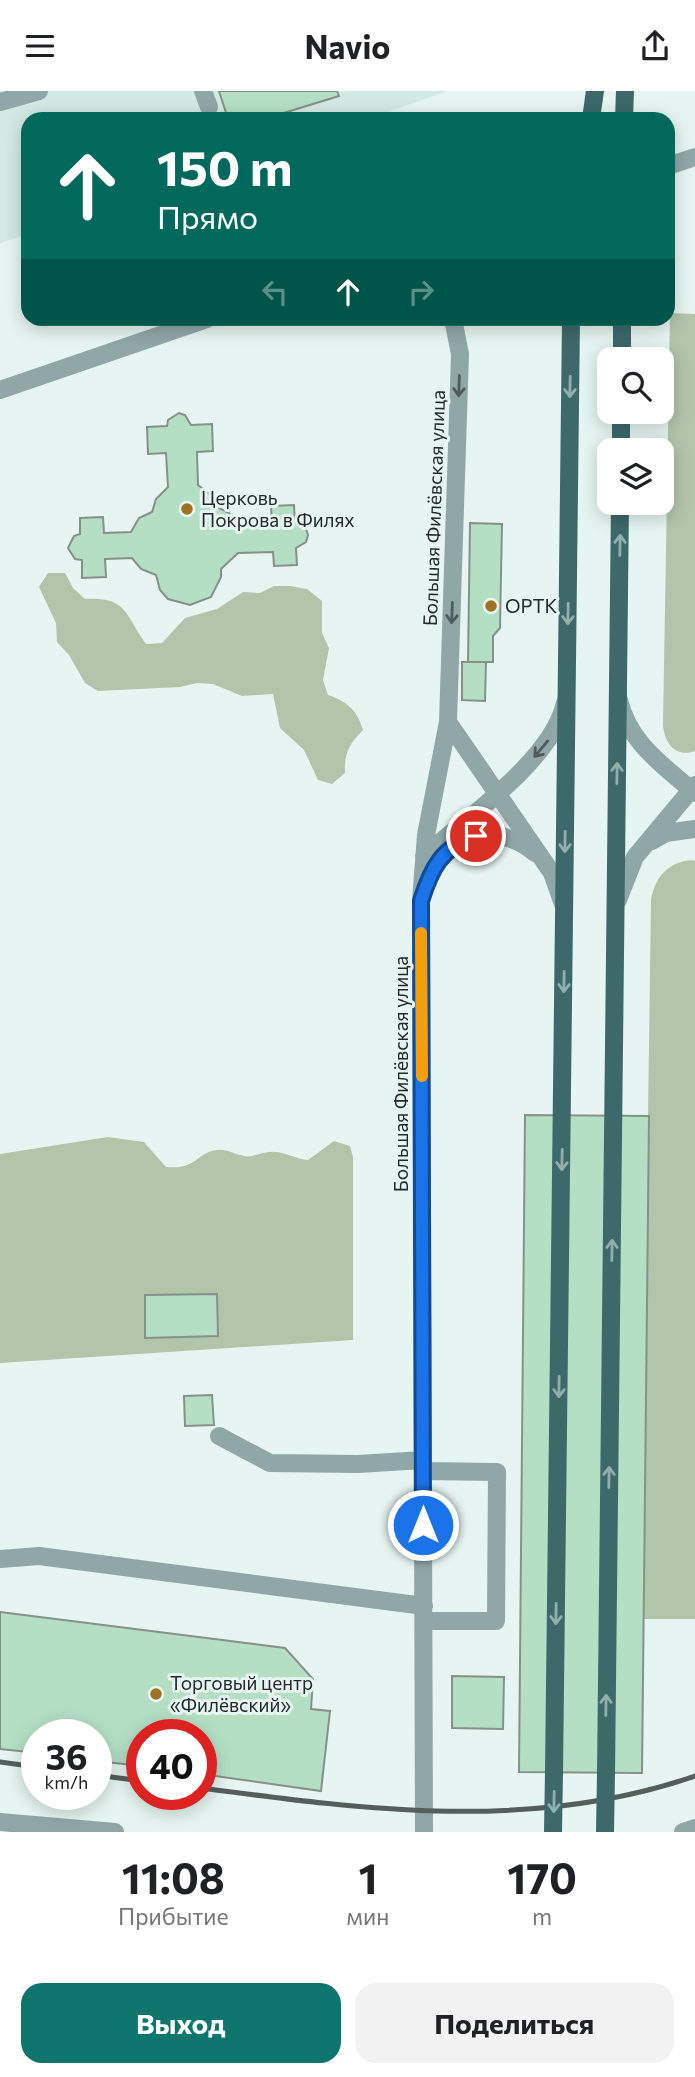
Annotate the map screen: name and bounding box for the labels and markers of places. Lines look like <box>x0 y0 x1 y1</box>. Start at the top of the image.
place label: Церковь Покрова в Филях <box>201 486 355 531</box>
marker: Церковь Покрова в Филях <box>179 501 195 517</box>
place label: ОРТК <box>505 594 558 617</box>
marker: ОРТК <box>483 598 499 614</box>
pin <box>446 806 506 866</box>
place label: Торговый центр «Филёвский» <box>170 1671 313 1716</box>
marker: Торговый центр «Филёвский» <box>148 1686 164 1702</box>

